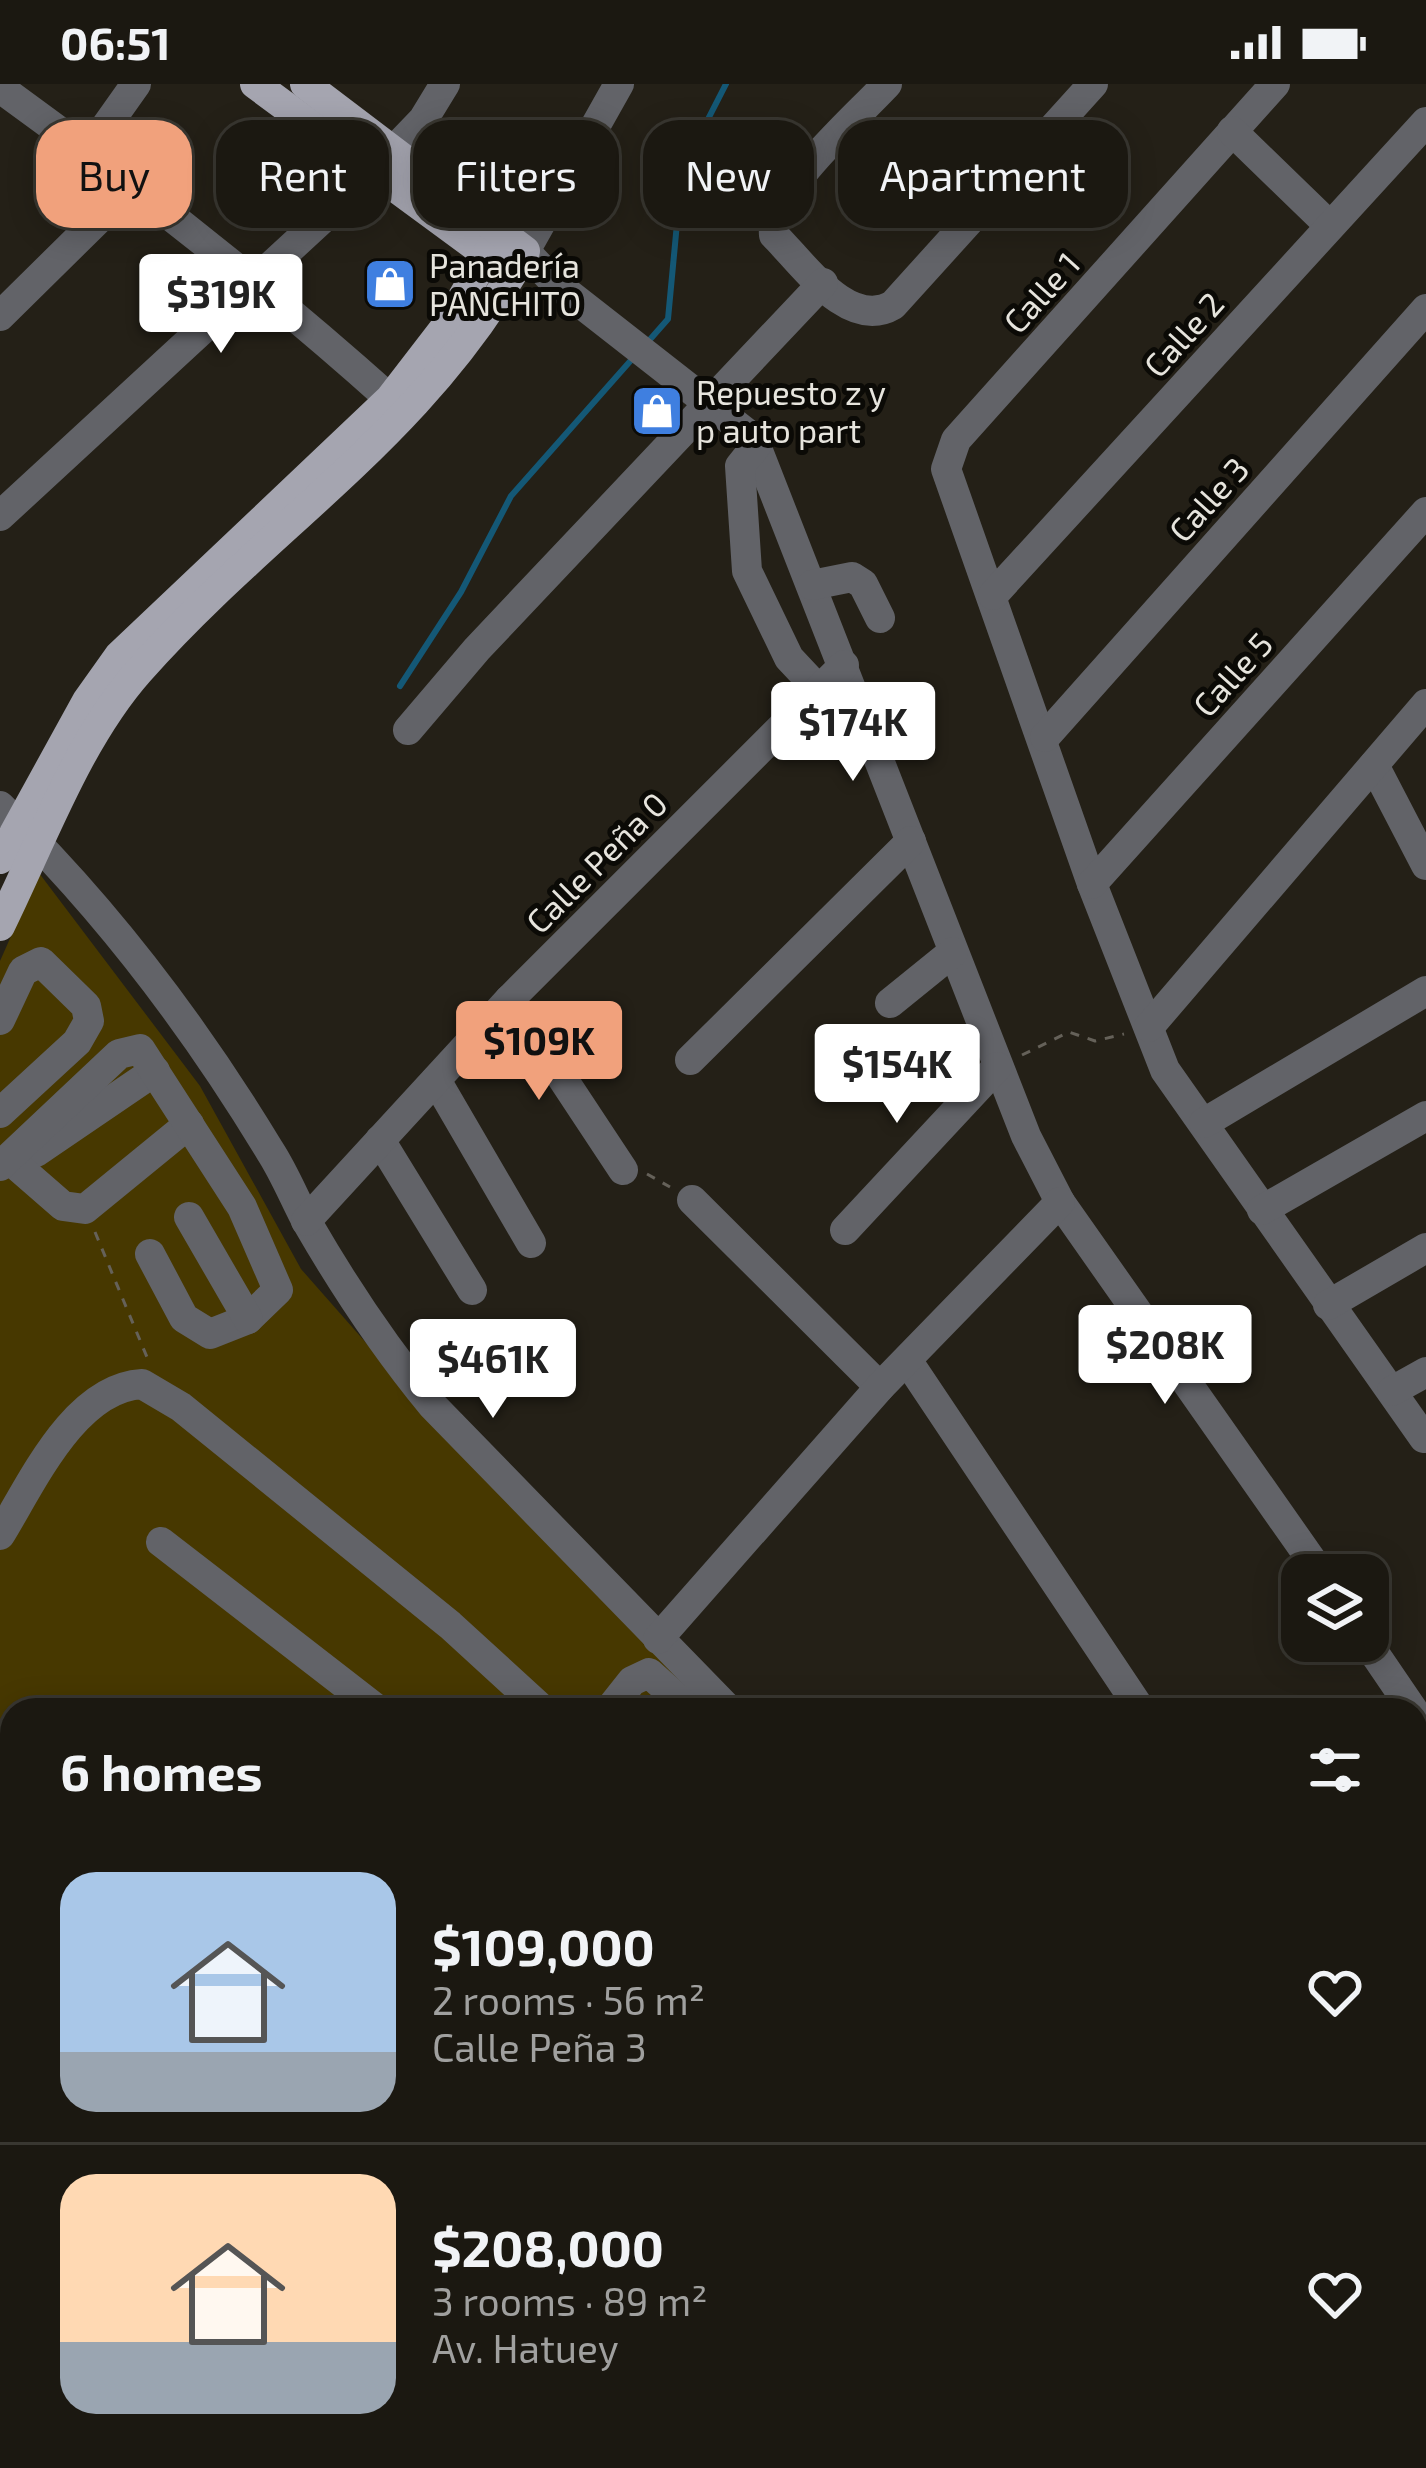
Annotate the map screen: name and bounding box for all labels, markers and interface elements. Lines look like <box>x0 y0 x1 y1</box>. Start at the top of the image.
text: 06:51 <box>60 15 171 69</box>
chip: Buy <box>36 120 192 228</box>
chip: Rent <box>216 120 389 228</box>
chip: Filters <box>413 120 619 228</box>
chip: New <box>643 120 814 228</box>
chip: Apartment <box>838 120 1128 228</box>
street label: Calle 1 <box>994 243 1088 341</box>
place label: Panadería PANCHITO <box>429 245 581 323</box>
pin: $319K <box>137 254 305 356</box>
shop icon: Panadería PANCHITO <box>362 256 418 312</box>
text: $319K <box>166 269 276 316</box>
street label: Calle 2 <box>1135 283 1231 385</box>
place label: Repuesto z y p auto part <box>696 372 886 450</box>
shop icon: Repuesto z y p auto part <box>629 383 685 439</box>
street label: Calle 3 <box>1160 448 1256 550</box>
street label: Calle 5 <box>1184 624 1280 724</box>
pin: $174K <box>769 682 937 784</box>
text: $174K <box>798 697 908 744</box>
street label: Calle Peña 0 <box>517 783 675 941</box>
pin: $109K <box>455 1001 623 1103</box>
text: $109K <box>483 1016 595 1063</box>
pin: $154K <box>813 1024 981 1126</box>
text: $154K <box>842 1039 952 1086</box>
pin: $208K <box>1081 1305 1249 1407</box>
pin: $461K <box>409 1319 577 1421</box>
text: $208K <box>1106 1320 1224 1367</box>
text: $461K <box>437 1334 549 1381</box>
map controls <box>1281 1554 1389 1662</box>
button: layers <box>1281 1554 1389 1662</box>
icon: filters <box>1302 1737 1368 1803</box>
text: 6 homes <box>60 1740 263 1801</box>
text: $109,000 <box>432 1915 655 1976</box>
icon: home <box>156 1920 300 2064</box>
icon: heart <box>1302 1959 1368 2025</box>
text: 2 rooms · 56 m² <box>432 1976 705 2023</box>
text: Calle Peña 3 <box>432 2023 647 2070</box>
text: $208,000 <box>432 2216 664 2277</box>
icon: home <box>156 2222 300 2366</box>
icon: heart <box>1302 2261 1368 2327</box>
text: 3 rooms · 89 m² <box>432 2277 707 2324</box>
text: Av. Hatuey <box>432 2324 619 2371</box>

